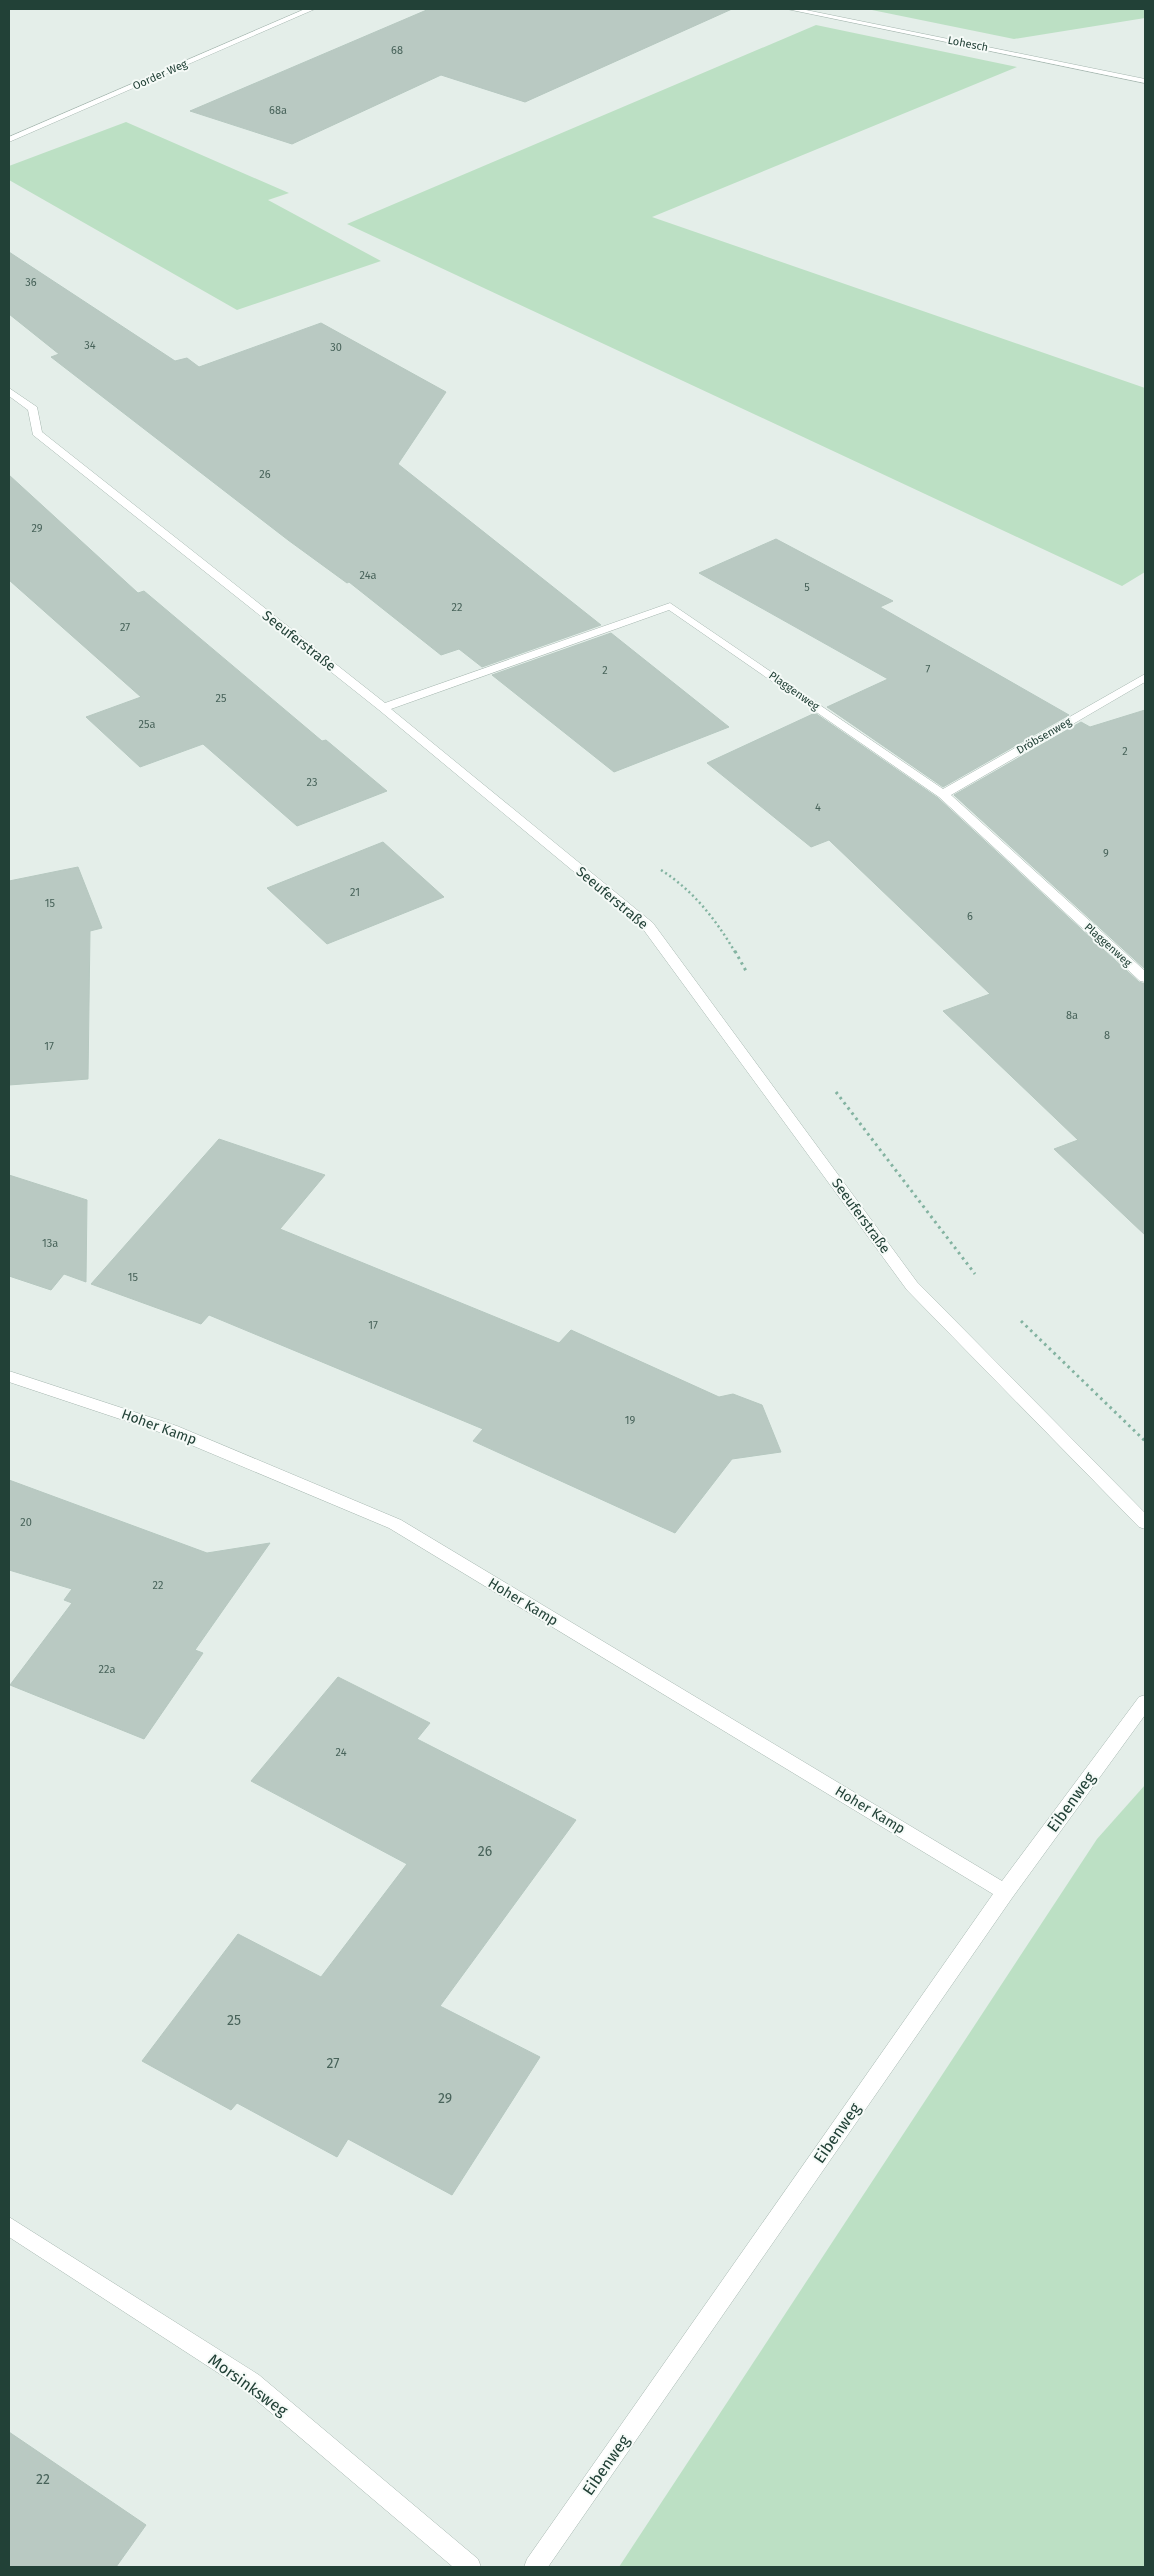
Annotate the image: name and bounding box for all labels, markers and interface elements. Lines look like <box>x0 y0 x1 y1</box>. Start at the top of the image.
street label: Lohesch <box>947 34 989 54</box>
house number: 68 <box>391 44 403 57</box>
street label: Oorder Weg <box>131 57 190 93</box>
house number: 68a <box>269 104 287 117</box>
house number: 36 <box>25 276 37 289</box>
house number: 34 <box>84 339 96 352</box>
house number: 30 <box>330 341 342 354</box>
house number: 26 <box>259 468 271 481</box>
house number: 29 <box>31 522 43 535</box>
house number: 24a <box>360 569 377 582</box>
house number: 5 <box>804 581 810 594</box>
house number: 22 <box>452 601 462 614</box>
street label: Seeuferstraße <box>259 607 339 675</box>
house number: 27 <box>120 621 130 634</box>
house number: 7 <box>926 663 931 676</box>
house number: 2 <box>602 664 608 677</box>
street label: Plaggenweg <box>766 669 822 713</box>
house number: 25 <box>216 692 227 705</box>
street label: Dröbsenweg <box>1014 715 1074 757</box>
house number: 25a <box>139 718 155 731</box>
house number: 2 <box>1122 745 1128 758</box>
house number: 23 <box>307 776 317 789</box>
house number: 4 <box>815 801 821 814</box>
house number: 9 <box>1103 847 1109 860</box>
street label: Seeuferstraße <box>573 863 651 933</box>
house number: 21 <box>350 886 360 899</box>
house number: 15 <box>45 897 56 910</box>
house number: 6 <box>967 910 973 923</box>
street label: Plaggenweg <box>1082 921 1134 970</box>
house number: 8a <box>1066 1009 1078 1022</box>
house number: 8 <box>1104 1029 1110 1042</box>
house number: 17 <box>44 1040 54 1053</box>
street label: Seeuferstraße <box>828 1175 894 1257</box>
house number: 13a <box>42 1237 58 1250</box>
house number: 15 <box>128 1271 139 1284</box>
house number: 17 <box>368 1319 378 1332</box>
street label: Hoher Kamp <box>119 1406 199 1448</box>
house number: 19 <box>625 1414 635 1427</box>
house number: 20 <box>20 1516 32 1529</box>
street label: Hoher Kamp <box>485 1574 561 1630</box>
house number: 22 <box>153 1579 163 1592</box>
house number: 22a <box>99 1663 115 1676</box>
house number: 24 <box>336 1746 347 1759</box>
street label: Eibenweg <box>1043 1768 1099 1836</box>
street label: Hoher Kamp <box>832 1782 908 1838</box>
house number: 26 <box>478 1843 492 1860</box>
house number: 25 <box>227 2012 241 2029</box>
house number: 27 <box>326 2055 340 2072</box>
house number: 29 <box>438 2090 452 2107</box>
street label: Eibenweg <box>809 2099 865 2167</box>
street label: Morsinksweg <box>205 2350 292 2420</box>
street label: Eibenweg <box>578 2431 634 2499</box>
house number: 22 <box>36 2471 50 2488</box>

